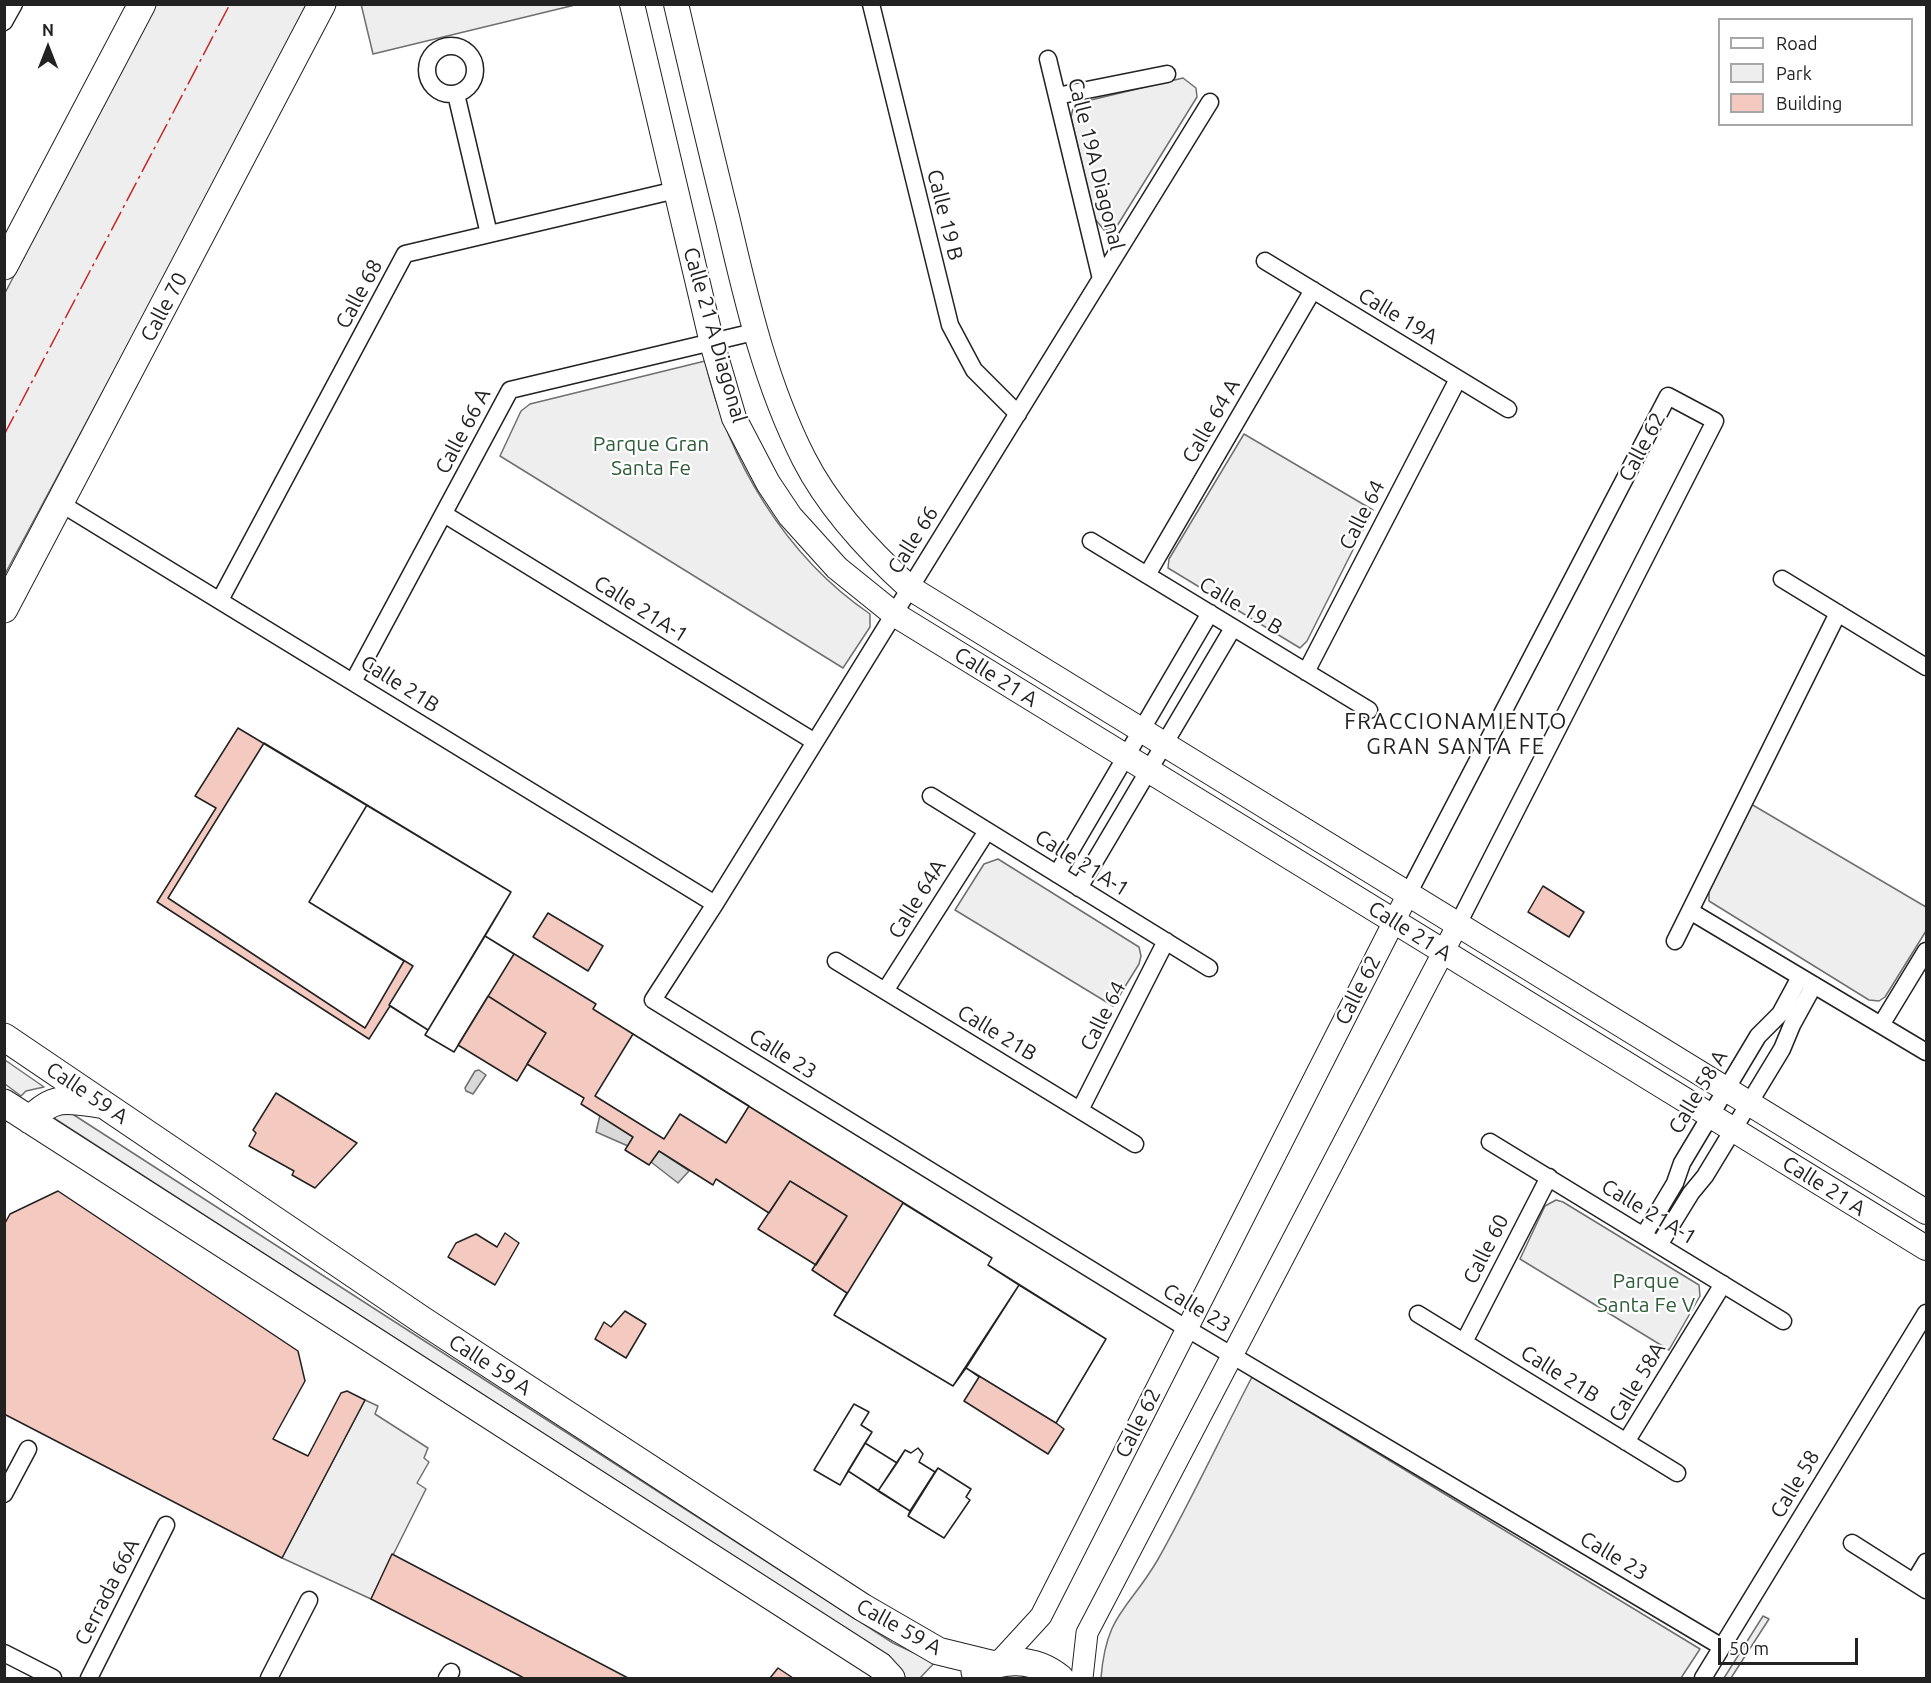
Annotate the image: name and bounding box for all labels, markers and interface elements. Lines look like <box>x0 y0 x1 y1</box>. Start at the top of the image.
north arrow <box>18 18 78 78</box>
legend <box>1718 18 1913 126</box>
text: N <box>42 21 54 39</box>
text: Road <box>1776 33 1818 53</box>
text: Park <box>1776 63 1812 83</box>
street label: Calle 19A Diagonal <box>1062 75 1130 253</box>
text: Building <box>1776 93 1842 113</box>
street label: Calle 19 B <box>922 167 968 263</box>
street label: Calle 21 A Diagonal <box>678 244 752 426</box>
street label: Calle 68 <box>330 255 388 333</box>
street label: Calle 70 <box>135 268 193 346</box>
street label: Calle 19A <box>1354 282 1442 350</box>
street label: Calle 64 A <box>1177 374 1245 468</box>
street label: Calle 66 A <box>430 384 496 478</box>
street label: Calle 62 <box>1613 408 1671 486</box>
park label: Parque Gran Santa Fe <box>593 431 709 481</box>
street label: Calle 64 <box>1334 476 1390 554</box>
street label: Calle 66 <box>883 502 943 578</box>
street label: Calle 21A-1 <box>589 570 693 648</box>
street label: Calle 19 B <box>1195 571 1287 641</box>
street label: Calle 21 A <box>950 642 1042 712</box>
street label: Calle 21B <box>356 650 444 718</box>
district label: FRACCIONAMIENTO GRAN SANTA FE <box>1344 709 1568 760</box>
street label: Calle 21A-1 <box>1030 824 1134 902</box>
street label: Calle 64A <box>883 855 951 943</box>
street label: Calle 21 A <box>1364 896 1456 966</box>
street label: Calle 62 <box>1330 951 1386 1029</box>
street label: Calle 64 <box>1075 977 1131 1055</box>
street label: Calle 21B <box>953 1000 1041 1066</box>
street label: Calle 23 <box>745 1024 821 1084</box>
street label: Calle 58 A <box>1663 1046 1733 1138</box>
street label: Calle 59 A <box>41 1056 133 1130</box>
street label: Calle 21 A <box>1778 1151 1870 1221</box>
street label: Calle 21A-1 <box>1597 1174 1701 1250</box>
street label: Calle 60 <box>1458 1210 1514 1288</box>
park label: Parque Santa Fe V <box>1597 1268 1695 1318</box>
street label: Calle 23 <box>1158 1278 1236 1338</box>
street label: Calle 59 A <box>444 1329 536 1401</box>
street label: Calle 58A <box>1603 1338 1671 1426</box>
street label: Calle 21B <box>1516 1340 1604 1408</box>
street label: Calle 62 <box>1110 1384 1166 1462</box>
street label: Calle 58 <box>1765 1445 1825 1523</box>
street label: Calle 23 <box>1575 1526 1653 1586</box>
street label: Cerrada 66A <box>69 1534 145 1650</box>
street label: Calle 59 A <box>852 1593 946 1661</box>
scale bar <box>1721 1626 1860 1664</box>
text: 50 m <box>1729 1638 1769 1658</box>

